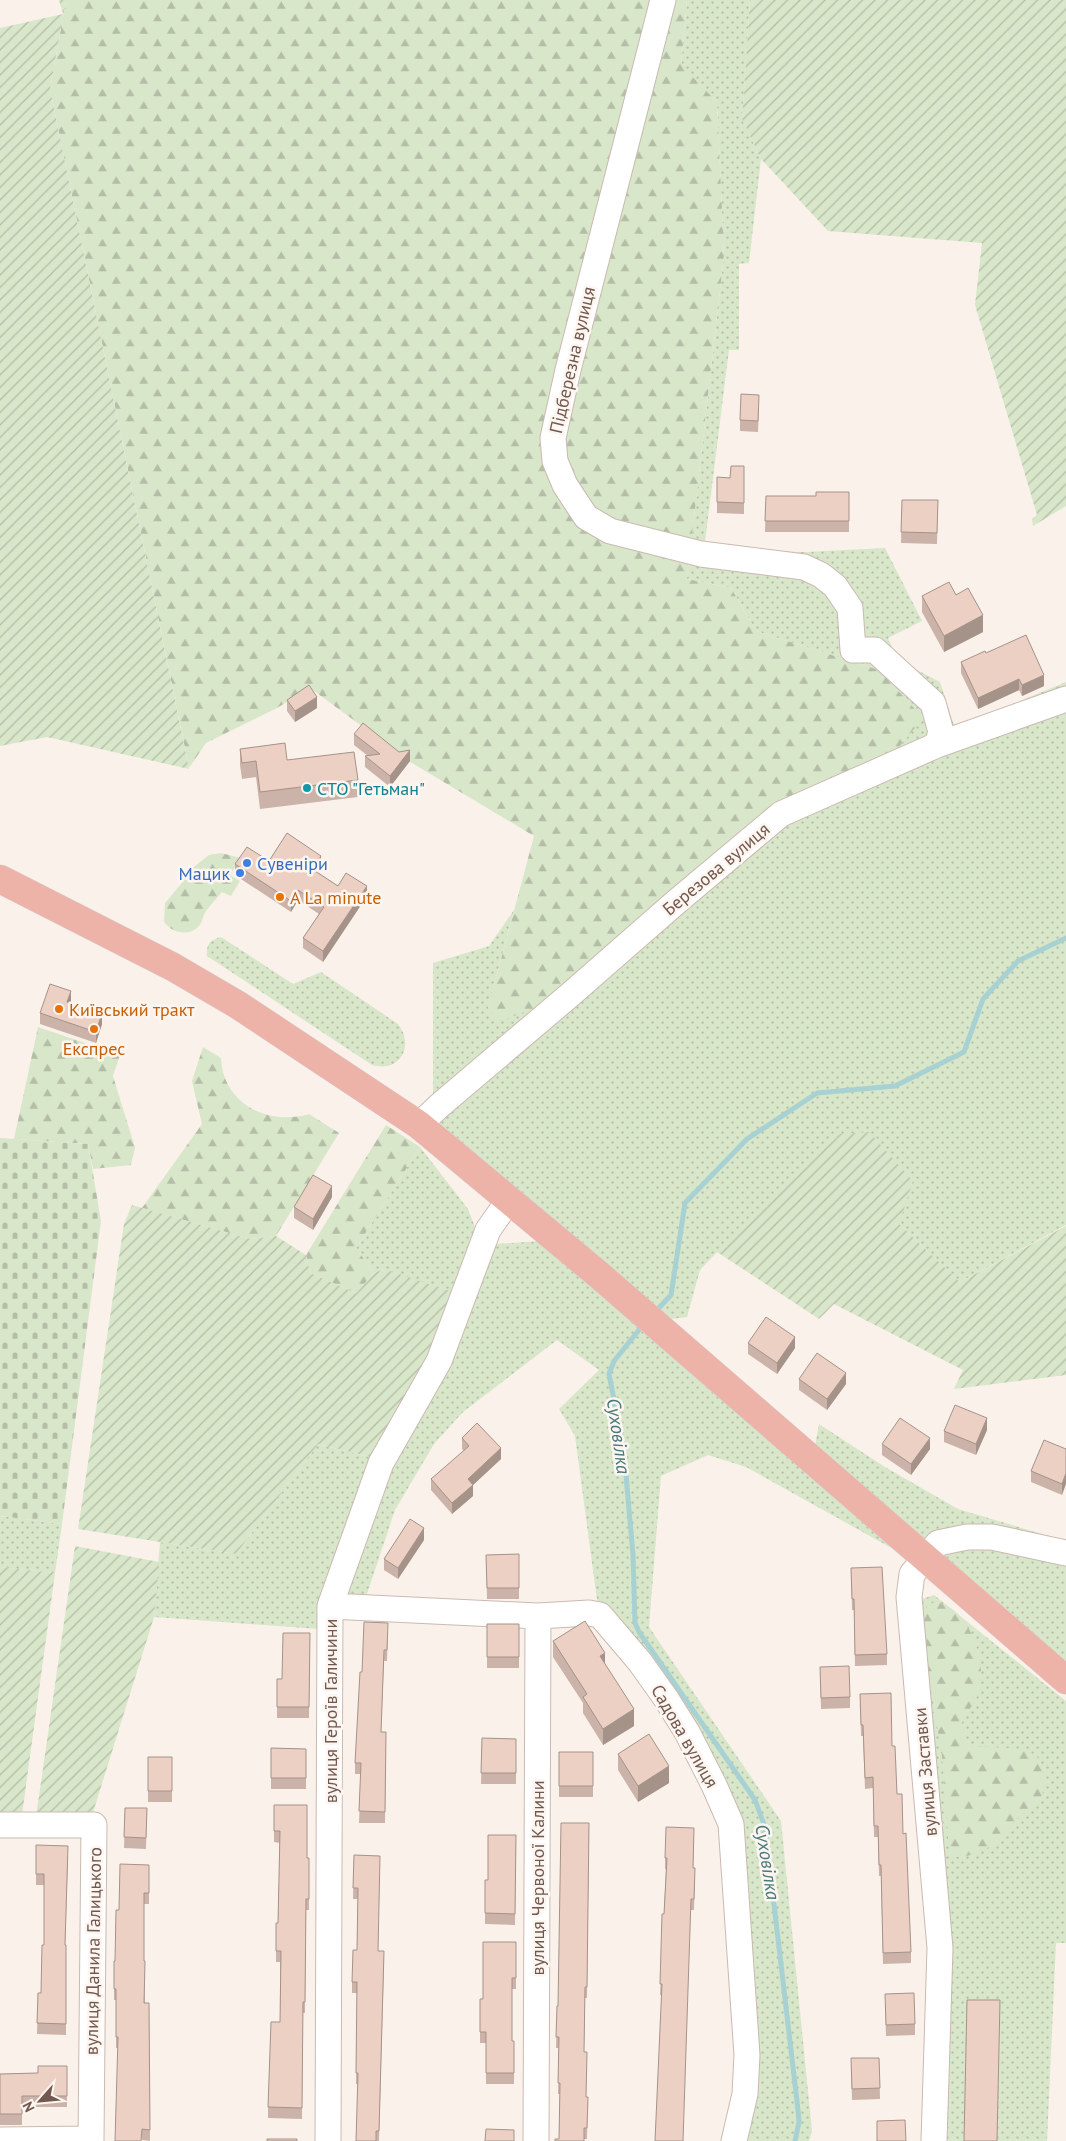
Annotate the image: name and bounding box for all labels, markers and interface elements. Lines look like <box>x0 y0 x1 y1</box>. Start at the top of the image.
street label: Підберезна вулиця <box>544 284 600 436</box>
place label: СТО "Гетьман" <box>317 777 425 800</box>
marker: СТО "Гетьман" <box>301 782 313 794</box>
street label: Березова вулиця <box>658 818 774 920</box>
place label: Сувеніри <box>257 852 328 875</box>
marker: Сувеніри <box>241 857 253 869</box>
place label: Мацик <box>179 862 230 885</box>
marker: Мацик <box>234 867 246 879</box>
place label: A La minute <box>290 886 381 909</box>
marker: A La minute <box>274 891 286 903</box>
place label: Київський тракт <box>69 998 195 1021</box>
marker: Київський тракт <box>53 1003 65 1015</box>
marker: Експрес <box>88 1023 100 1035</box>
place label: Експрес <box>63 1037 125 1060</box>
water label: Суховілка <box>602 1397 636 1476</box>
street label: вулиця Героїв Галичини <box>319 1619 342 1803</box>
street label: Садова вулиця <box>646 1680 724 1792</box>
street label: вулиця Заставки <box>908 1707 942 1837</box>
street label: вулиця Червоної Калини <box>526 1780 549 1976</box>
water label: Суховілка <box>750 1822 786 1902</box>
street label: вулиця Данила Галицького <box>80 1847 106 2055</box>
north arrow <box>15 2076 65 2126</box>
text: N <box>18 2099 39 2115</box>

